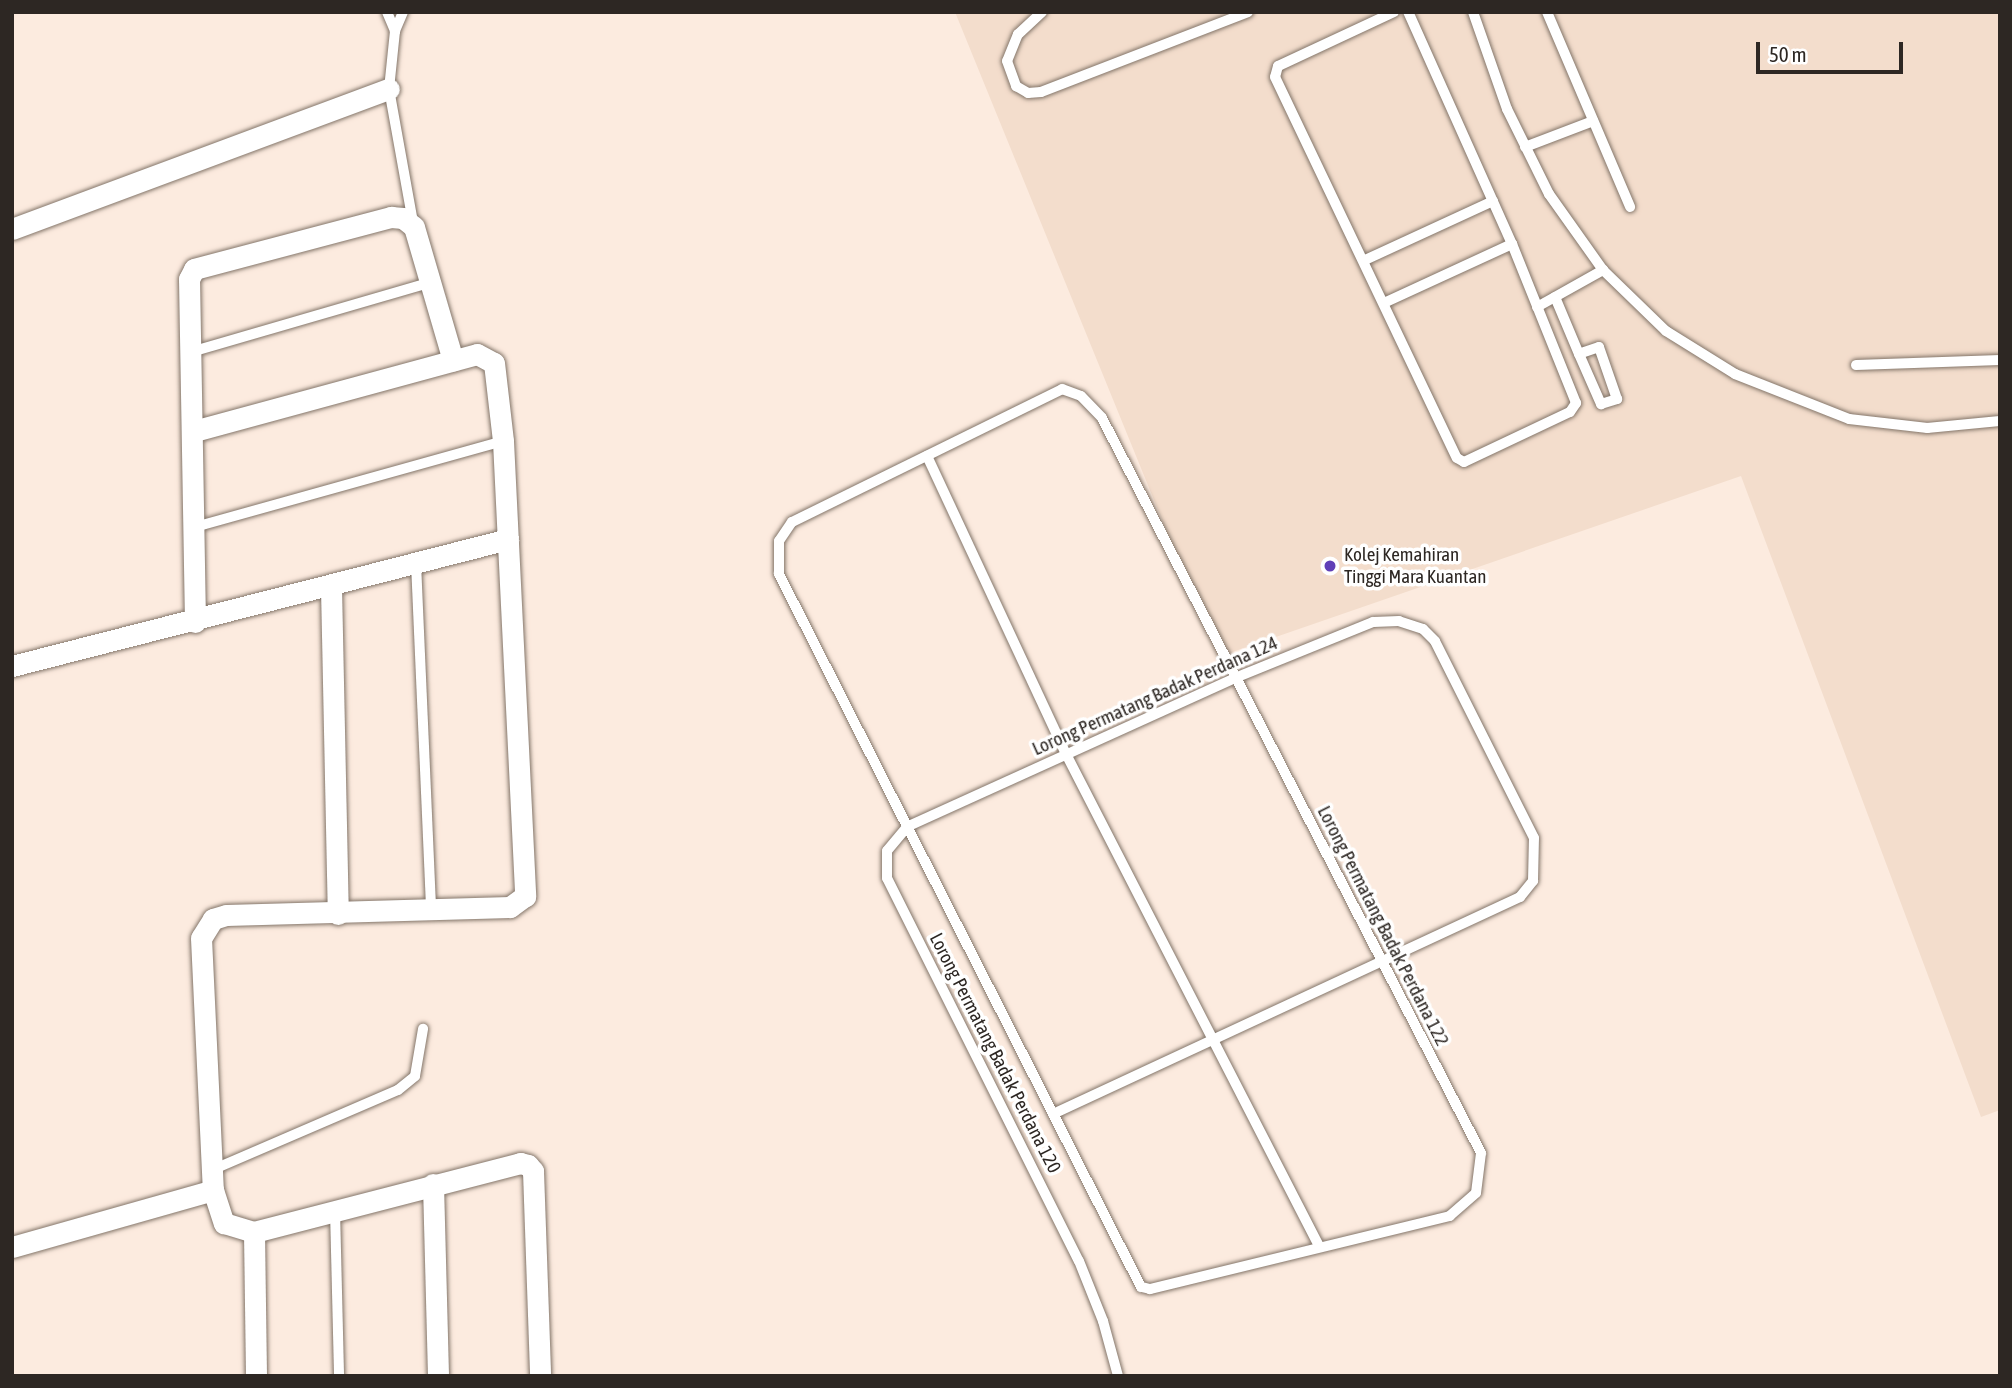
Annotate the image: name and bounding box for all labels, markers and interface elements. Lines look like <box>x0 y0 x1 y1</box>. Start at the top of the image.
scale bar <box>1760 28 1907 72</box>
text: 50 m <box>1769 42 1807 66</box>
place label: Kolej Kemahiran Tinggi Mara Kuantan <box>1344 544 1487 588</box>
marker: Kolej Kemahiran Tinggi Mara Kuantan <box>1322 558 1338 574</box>
street label: Lorong Permatang Badak Perdana 124 <box>1029 631 1281 761</box>
street label: Lorong Permatang Badak Perdana 122 <box>1312 802 1454 1050</box>
street label: Lorong Permatang Badak Perdana 120 <box>924 929 1066 1177</box>

